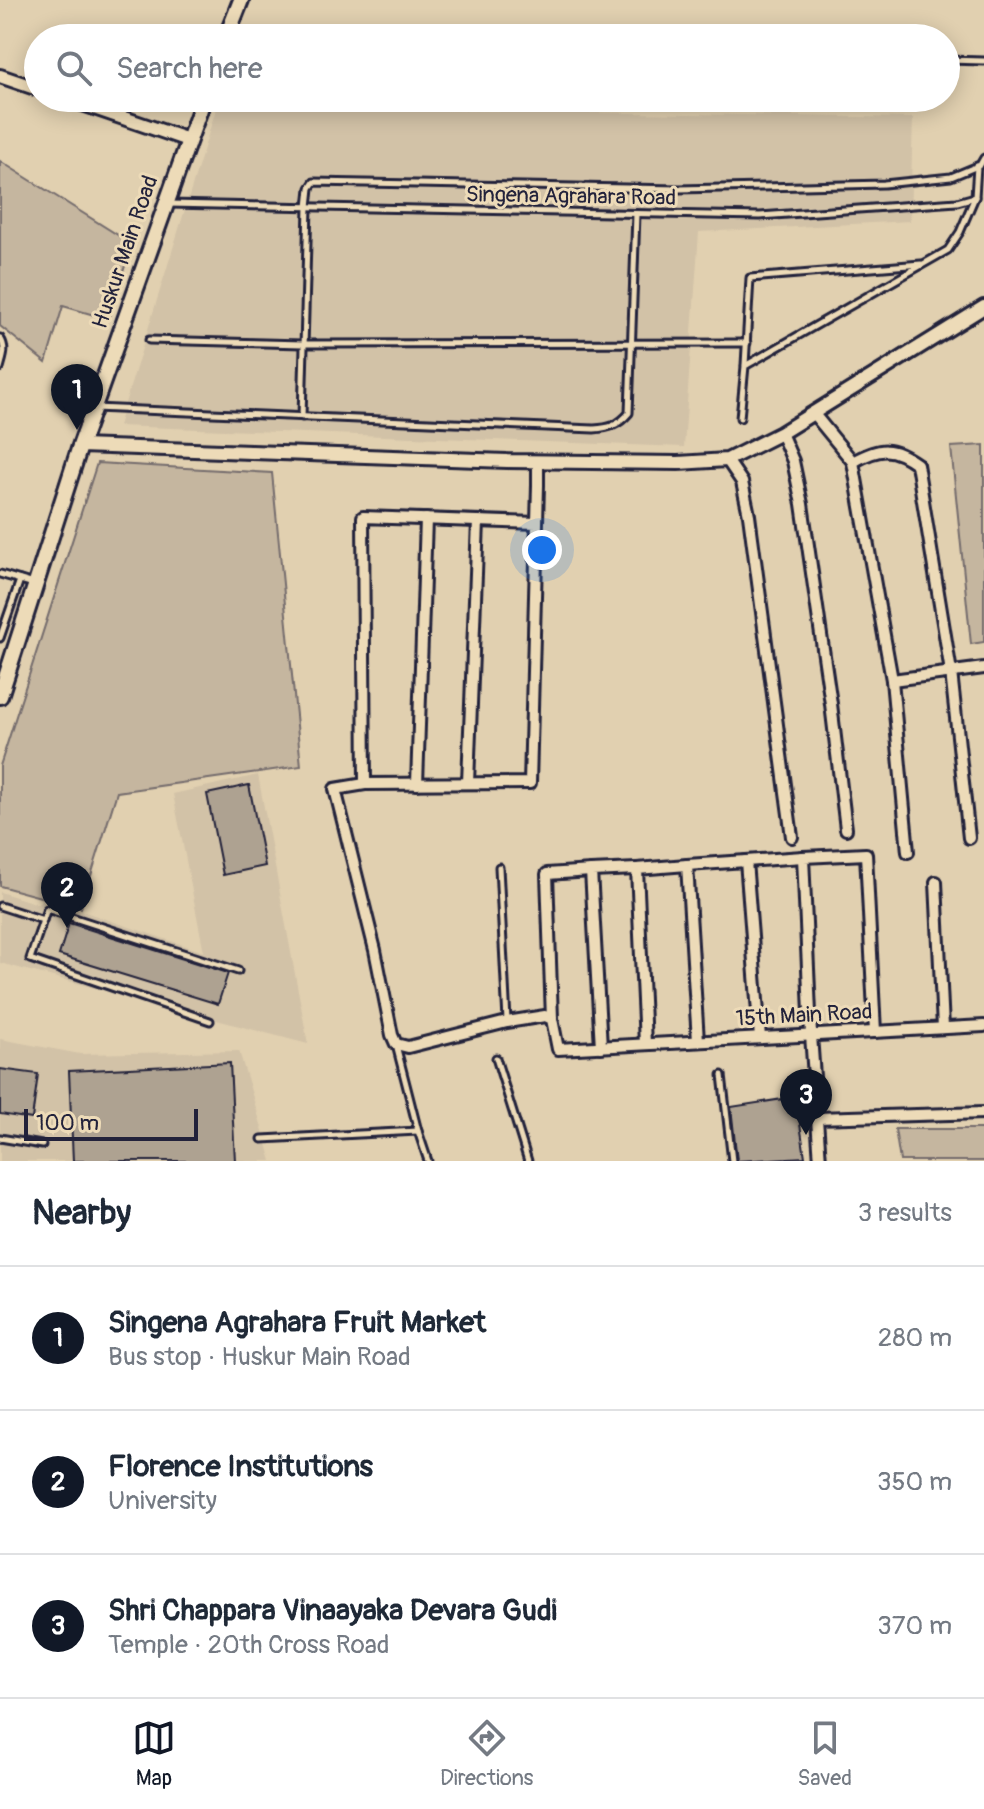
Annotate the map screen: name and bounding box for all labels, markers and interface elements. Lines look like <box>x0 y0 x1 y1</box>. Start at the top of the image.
search box <box>24 24 960 112</box>
icon: search <box>52 46 96 90</box>
text: Search here <box>116 50 263 87</box>
street label: Huskur Main Road <box>86 172 164 332</box>
street label: Singena Agrahara Road <box>466 180 676 212</box>
pin: 1 <box>51 364 103 430</box>
your location <box>522 530 562 570</box>
pin: 2 <box>41 862 93 928</box>
street label: 15th Main Road <box>735 997 873 1033</box>
pin: 3 <box>780 1069 832 1135</box>
scale bar <box>24 1105 198 1141</box>
text: 100 m <box>36 1109 99 1137</box>
text: Nearby <box>32 1192 131 1235</box>
text: 3 results <box>858 1197 952 1229</box>
text: Singena Agrahara Fruit Market <box>108 1304 486 1341</box>
text: 1 <box>53 1322 63 1354</box>
text: 280 m <box>878 1322 952 1354</box>
text: Bus stop · Huskur Main Road <box>108 1341 411 1373</box>
text: Florence Institutions <box>108 1448 373 1485</box>
text: 2 <box>51 1466 65 1498</box>
text: 350 m <box>877 1466 952 1498</box>
text: University <box>108 1485 217 1517</box>
text: Shri Chappara Vinaayaka Devara Gudi <box>108 1592 557 1629</box>
text: 3 <box>51 1610 65 1642</box>
text: 370 m <box>877 1610 952 1642</box>
text: Temple · 20th Cross Road <box>108 1629 390 1661</box>
tab: Map <box>132 1716 176 1792</box>
tab: Directions <box>440 1716 533 1792</box>
tab: Saved <box>797 1716 852 1792</box>

